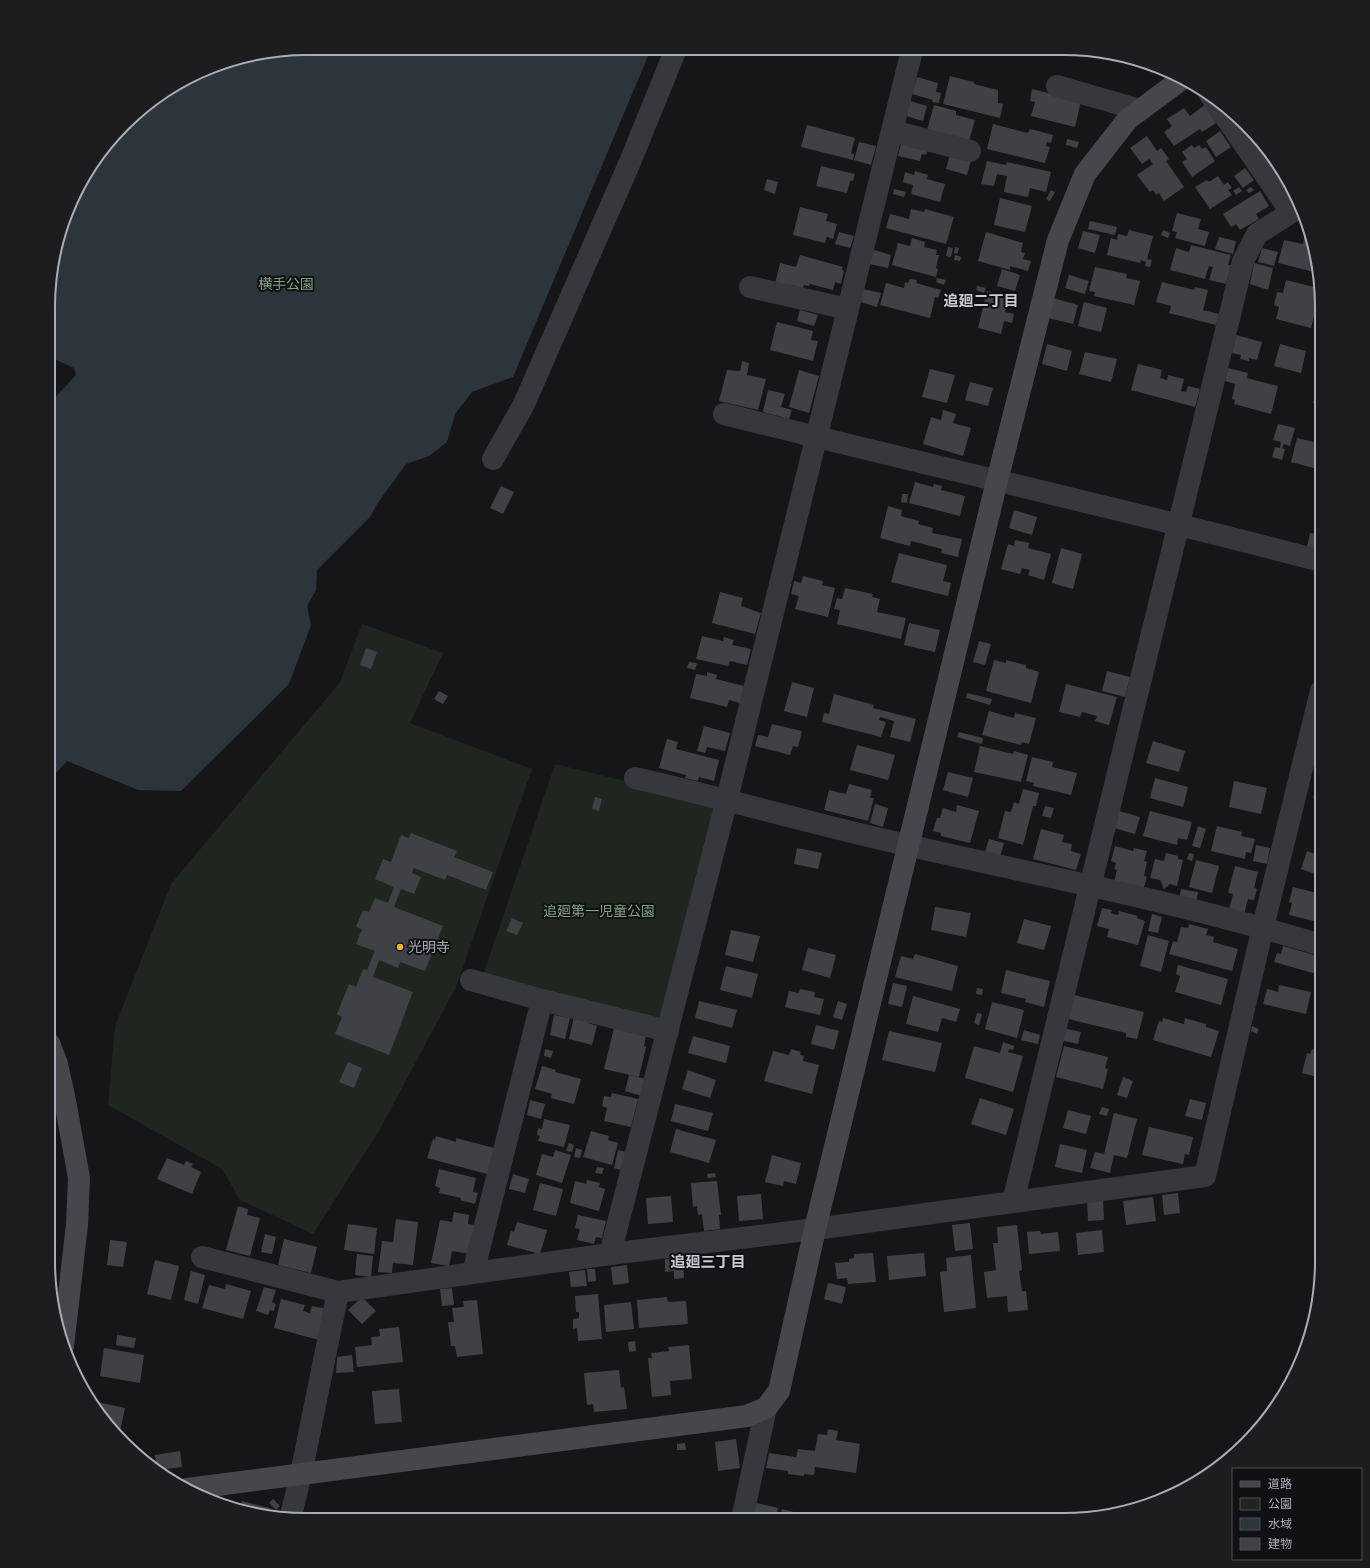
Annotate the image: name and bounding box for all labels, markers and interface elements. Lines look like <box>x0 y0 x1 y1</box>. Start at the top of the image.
park label: 横手公園 <box>258 276 314 293</box>
district label: 追廻二丁目 <box>943 292 1019 310</box>
park label: 追廻第一児童公園 <box>543 903 655 920</box>
place label: 光明寺 <box>408 939 450 956</box>
marker: 光明寺 <box>395 942 405 952</box>
district label: 追廻三丁目 <box>670 1253 746 1271</box>
legend <box>1232 1468 1362 1560</box>
text: 道路 <box>1268 1477 1292 1491</box>
text: 公園 <box>1268 1497 1292 1511</box>
text: 水域 <box>1268 1517 1292 1531</box>
text: 建物 <box>1268 1537 1292 1551</box>

